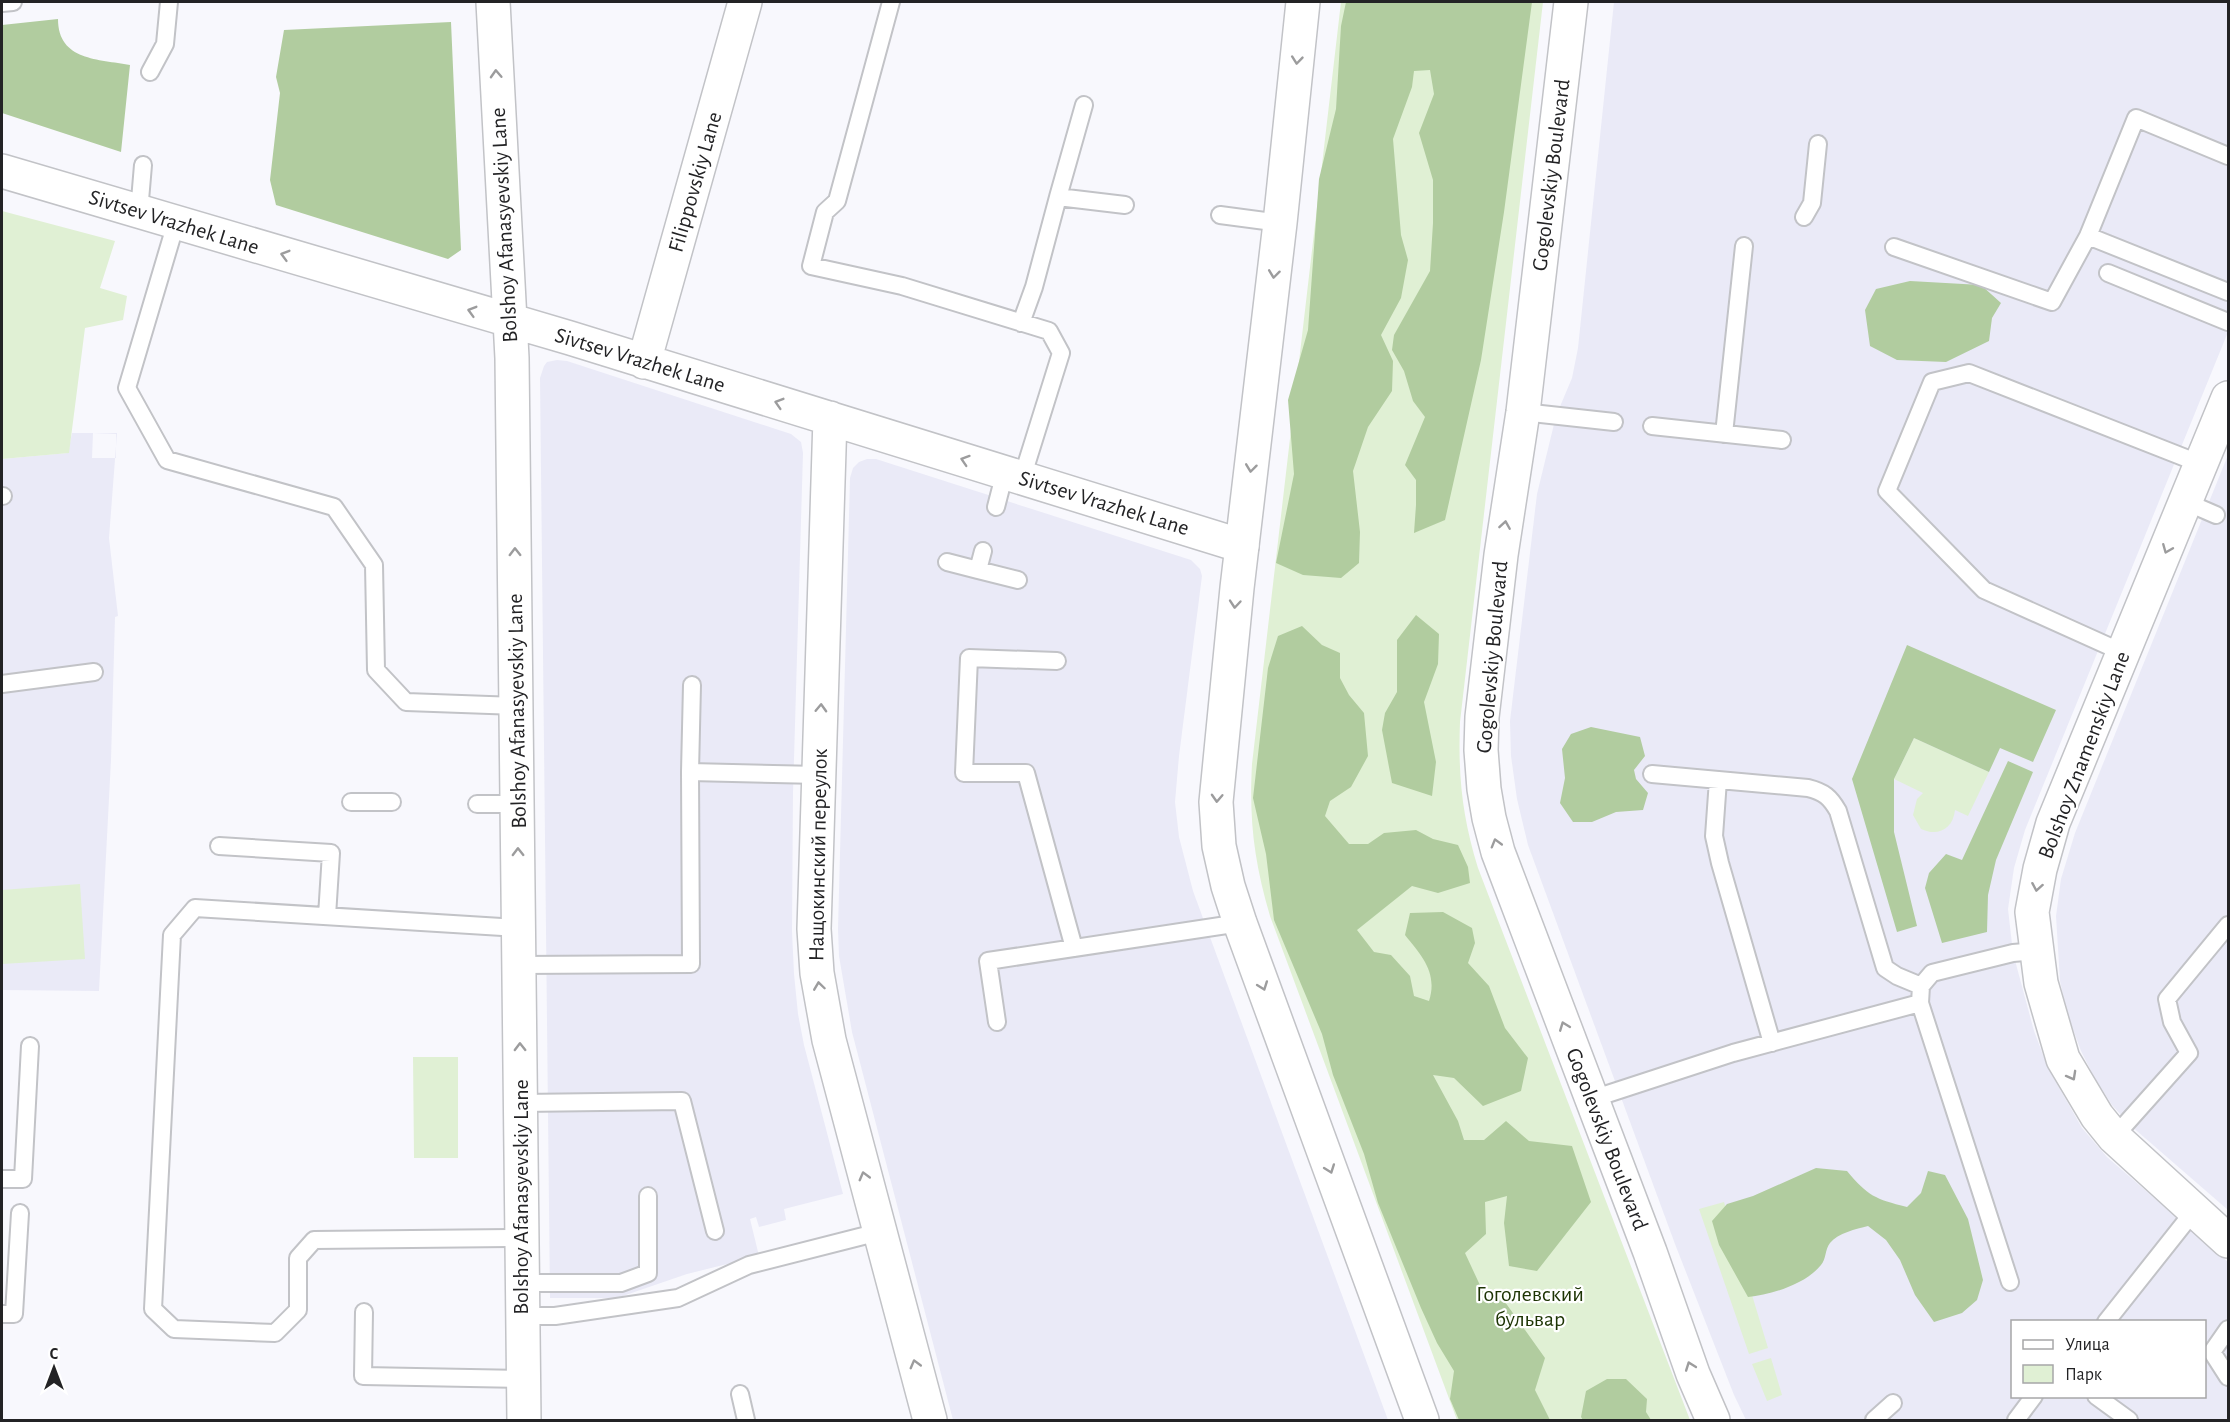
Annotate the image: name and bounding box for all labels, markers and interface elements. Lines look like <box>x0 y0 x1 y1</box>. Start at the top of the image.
one-way arrow <box>1291 55 1304 64</box>
one-way arrow <box>490 70 503 79</box>
street label: Gogolevskiy Boulevard <box>1528 78 1574 272</box>
street label: Bolshoy Afanasyevskiy Lane <box>487 107 521 343</box>
street label: Filippovskiy Lane <box>664 109 726 255</box>
street label: Sivtsev Vrazhek Lane <box>86 186 262 258</box>
one-way arrow <box>280 250 290 262</box>
one-way arrow <box>1268 270 1281 279</box>
one-way arrow <box>467 305 477 318</box>
street label: Sivtsev Vrazhek Lane <box>552 324 728 396</box>
one-way arrow <box>774 398 785 410</box>
one-way arrow <box>960 455 971 467</box>
one-way arrow <box>1245 464 1258 473</box>
street label: Sivtsev Vrazhek Lane <box>1016 467 1192 539</box>
one-way arrow <box>1499 521 1511 530</box>
one-way arrow <box>2162 543 2174 554</box>
one-way arrow <box>508 548 521 557</box>
street label: Gogolevskiy Boulevard <box>1473 560 1511 754</box>
street label: Bolshoy Afanasyevskiy Lane <box>504 593 530 829</box>
one-way arrow <box>1229 599 1242 608</box>
street label: Bolshoy Znamenskiy Lane <box>2034 648 2134 862</box>
one-way arrow <box>815 703 827 712</box>
street label: Нащокинский переулок <box>805 748 831 962</box>
one-way arrow <box>1211 793 1224 802</box>
one-way arrow <box>1491 838 1503 849</box>
one-way arrow <box>512 848 524 857</box>
one-way arrow <box>2031 882 2044 892</box>
one-way arrow <box>1256 979 1268 990</box>
one-way arrow <box>813 982 825 991</box>
one-way arrow <box>1559 1021 1572 1032</box>
one-way arrow <box>514 1043 526 1052</box>
street label: Gogolevskiy Boulevard <box>1562 1045 1652 1233</box>
one-way arrow <box>2065 1070 2077 1080</box>
street label: Bolshoy Afanasyevskiy Lane <box>510 1079 532 1315</box>
one-way arrow <box>1323 1163 1335 1174</box>
one-way arrow <box>859 1171 871 1182</box>
park label: Гоголевский бульвар <box>1476 1283 1584 1330</box>
legend <box>2011 1320 2206 1398</box>
text: Улица <box>2065 1336 2110 1354</box>
north arrow <box>24 1338 84 1398</box>
text: С <box>50 1346 59 1362</box>
one-way arrow <box>910 1359 922 1370</box>
one-way arrow <box>1685 1361 1698 1372</box>
text: Парк <box>2065 1366 2103 1384</box>

